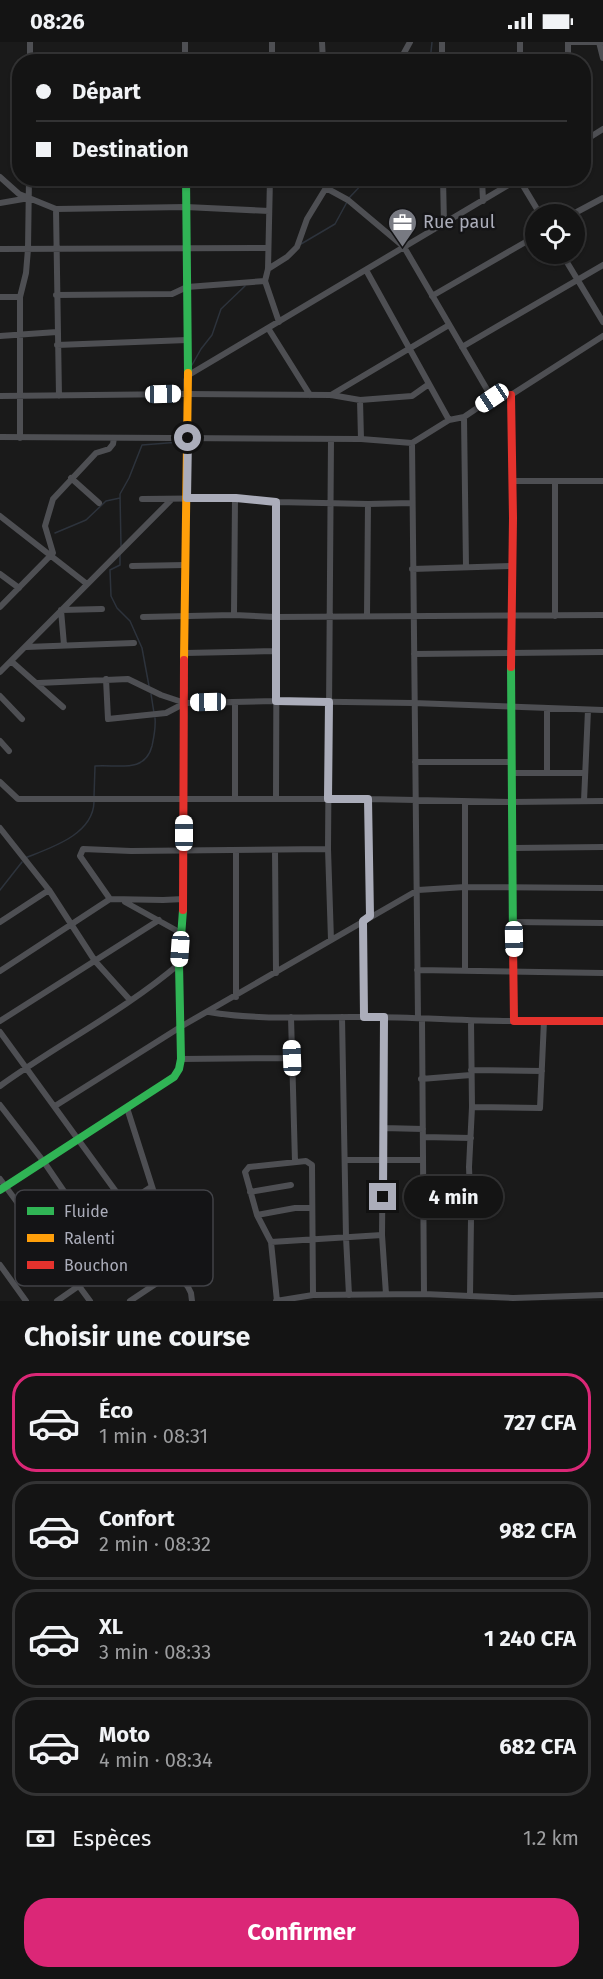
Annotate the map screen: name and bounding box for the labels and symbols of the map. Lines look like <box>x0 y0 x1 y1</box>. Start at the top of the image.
office icon: Rue paul <box>386 206 418 248</box>
place label: Rue paul <box>423 211 495 233</box>
car <box>472 380 512 416</box>
car <box>145 385 181 403</box>
route start <box>174 424 201 451</box>
car <box>190 693 226 711</box>
car <box>175 815 193 851</box>
car <box>505 921 523 957</box>
car <box>170 930 190 968</box>
car <box>282 1040 302 1076</box>
callout: 4 min <box>404 1176 503 1218</box>
route end <box>369 1183 396 1210</box>
legend <box>15 1190 213 1286</box>
text: Fluide <box>64 1202 109 1221</box>
text: Ralenti <box>64 1229 115 1248</box>
text: Bouchon <box>64 1256 128 1275</box>

